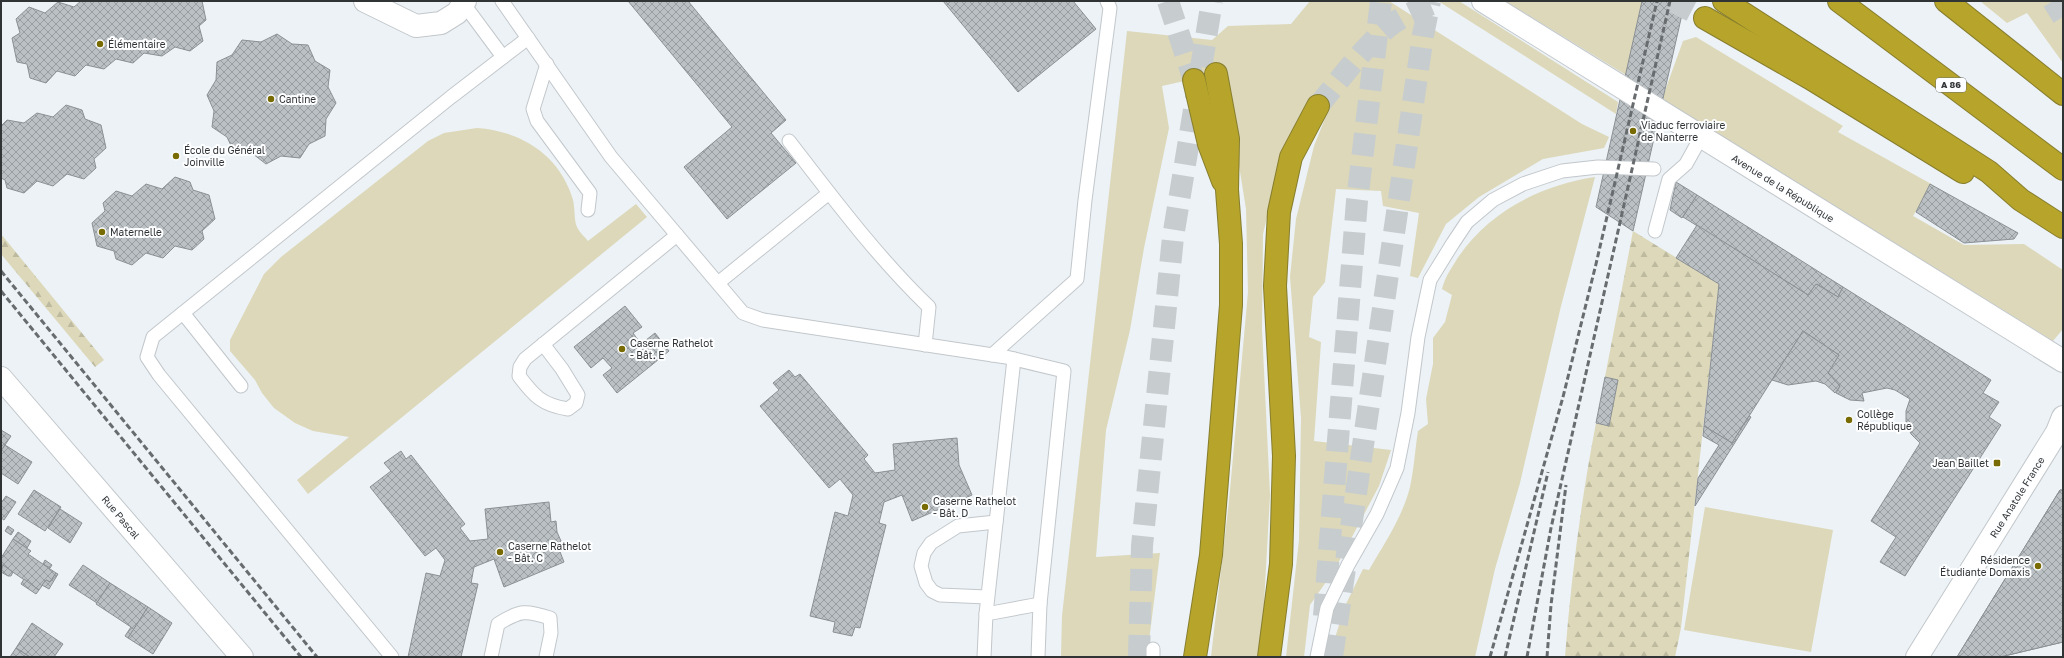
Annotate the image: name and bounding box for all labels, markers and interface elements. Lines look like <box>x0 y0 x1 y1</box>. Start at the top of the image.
place label: Élémentaire <box>108 38 166 50</box>
marker: Élémentaire <box>95 39 105 49</box>
road number: A 86 <box>1936 78 1966 92</box>
place label: Cantine <box>279 93 316 105</box>
marker: Cantine <box>266 94 276 104</box>
place label: Viaduc ferroviaire de Nanterre <box>1641 119 1725 143</box>
marker: Viaduc ferroviaire de Nanterre <box>1628 126 1638 136</box>
place label: École du Général Joinville <box>184 144 265 168</box>
marker: École du Général Joinville <box>171 151 181 161</box>
street label: Avenue de la République <box>1730 152 1837 225</box>
place label: Maternelle <box>110 226 162 238</box>
marker: Maternelle <box>97 227 107 237</box>
place label: Caserne Rathelot - Bât. E <box>630 337 713 361</box>
marker: Caserne Rathelot - Bât. E <box>617 344 627 354</box>
place label: Collège République <box>1857 408 1912 432</box>
marker: Collège République <box>1844 415 1854 425</box>
street label: Rue Anatole France <box>1987 454 2047 540</box>
place label: Jean Baillet <box>1932 457 1989 469</box>
marker: Jean Baillet <box>1992 458 2002 468</box>
street label: Rue Pascal <box>99 493 143 541</box>
place label: Caserne Rathelot - Bât. D <box>933 495 1016 519</box>
marker: Caserne Rathelot - Bât. D <box>920 502 930 512</box>
place label: Caserne Rathelot - Bât. C <box>508 540 591 564</box>
marker: Caserne Rathelot - Bât. C <box>495 547 505 557</box>
place label: Résidence Étudiante Domaxis <box>1940 554 2030 578</box>
marker: Résidence Étudiante Domaxis <box>2033 561 2043 571</box>

